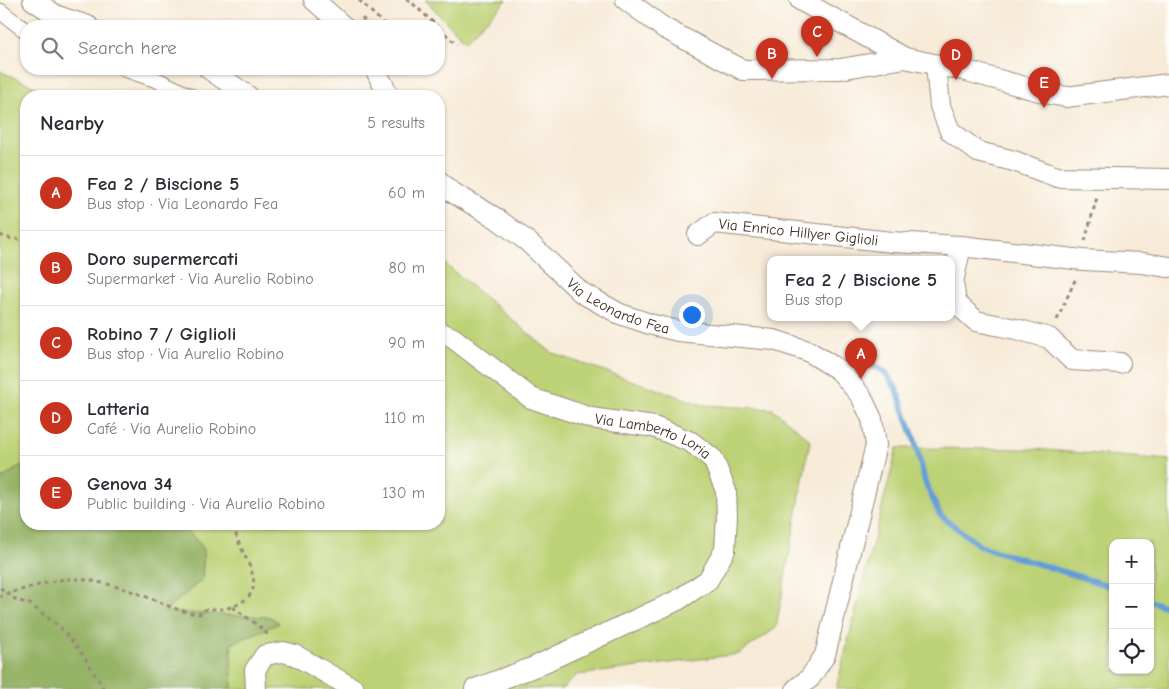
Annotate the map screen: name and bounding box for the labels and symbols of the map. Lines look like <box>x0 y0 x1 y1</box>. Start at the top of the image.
pin: C <box>801 16 833 57</box>
pin: B <box>756 38 788 79</box>
pin: D <box>940 39 972 80</box>
pin: E <box>1028 67 1060 108</box>
street label: Via Enrico Hillyer Giglioli <box>718 215 879 249</box>
street label: Via Leonardo Fea <box>563 274 671 338</box>
your location <box>679 302 705 328</box>
pin: A <box>845 338 877 379</box>
street label: Via Lamberto Loria <box>594 410 714 463</box>

